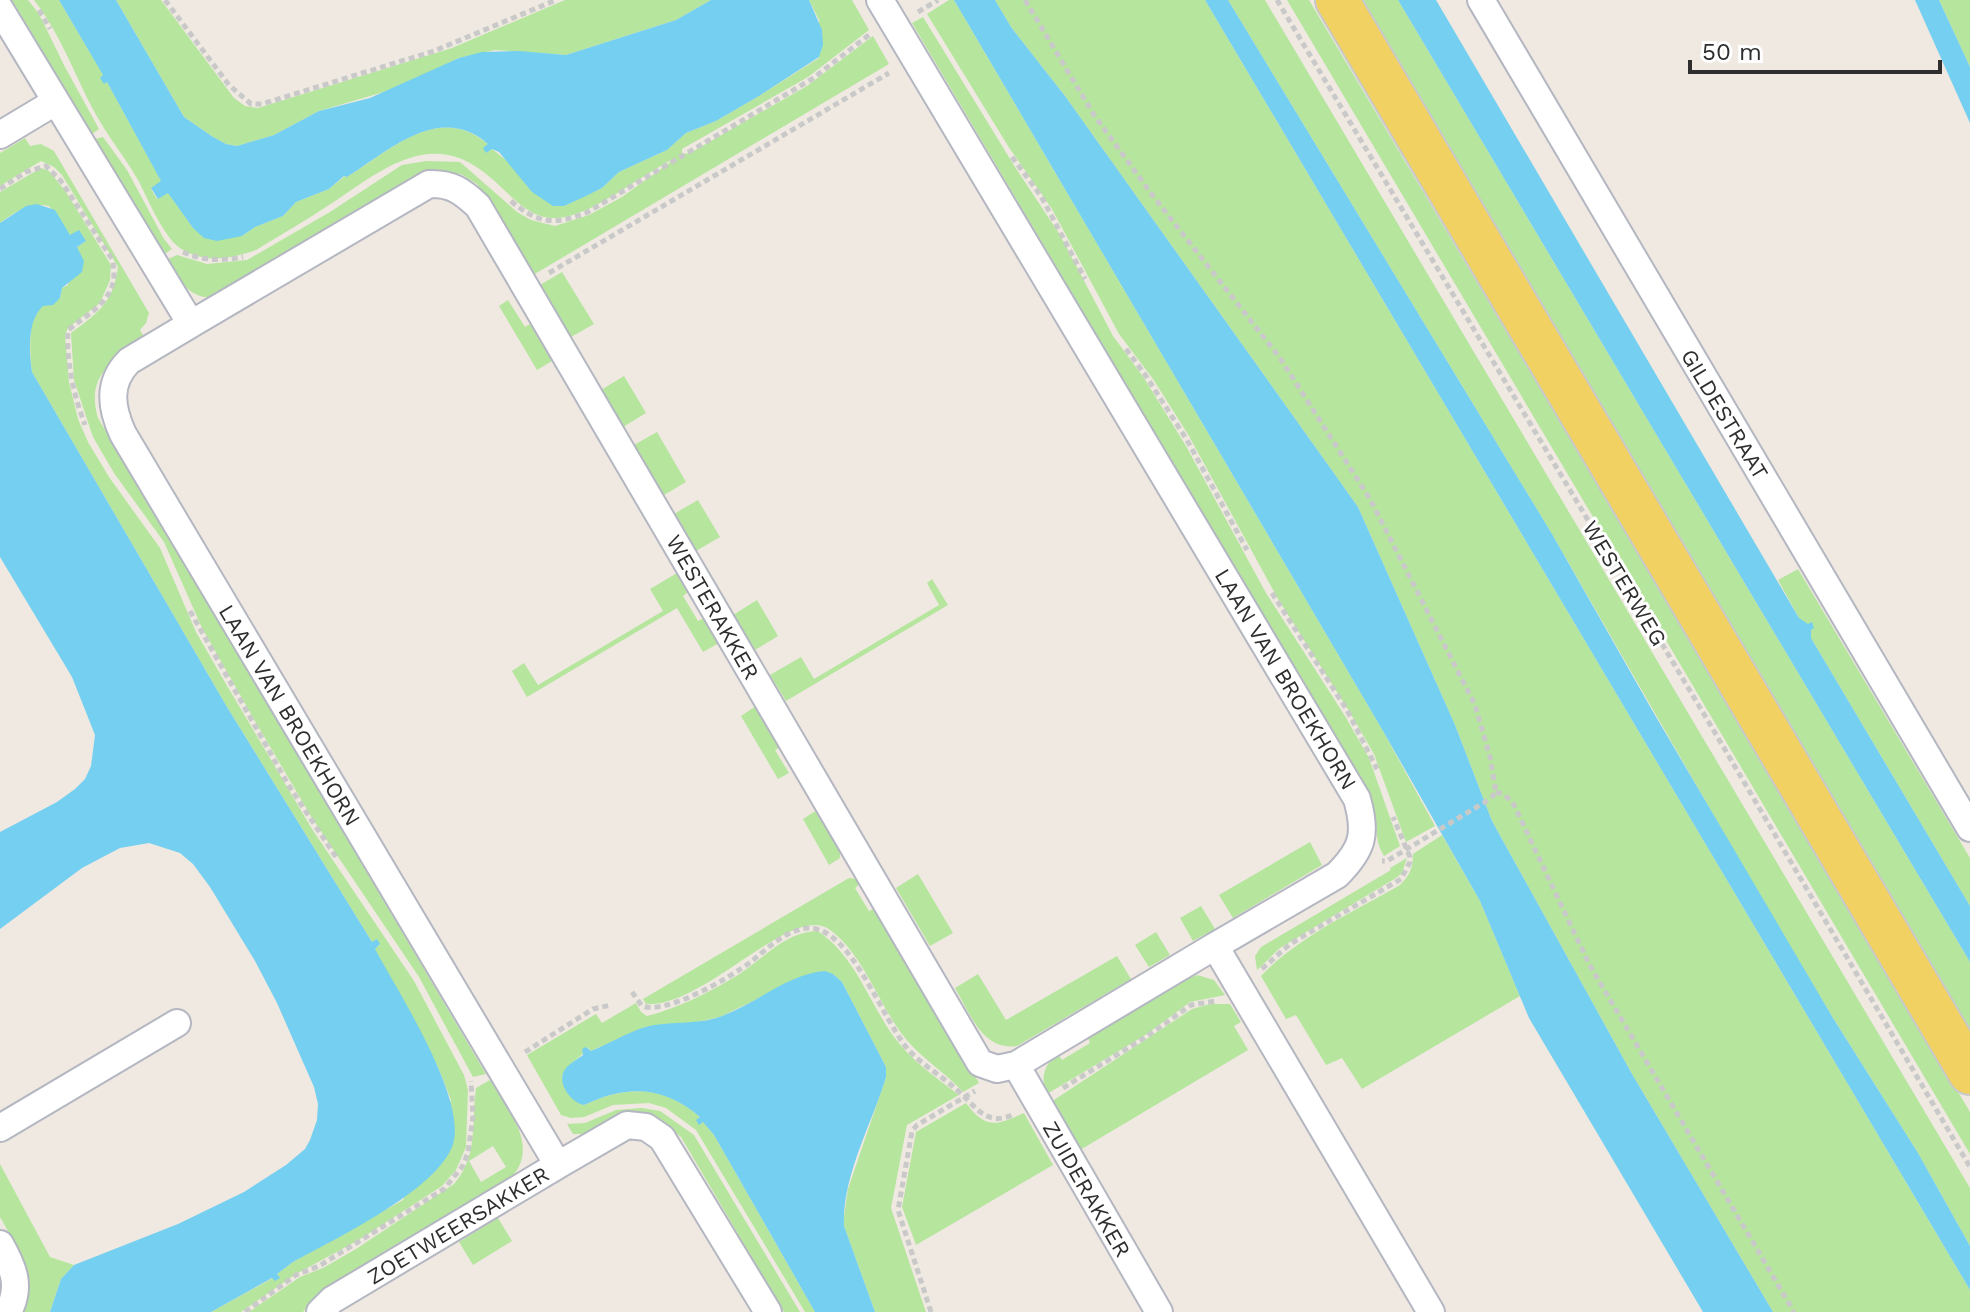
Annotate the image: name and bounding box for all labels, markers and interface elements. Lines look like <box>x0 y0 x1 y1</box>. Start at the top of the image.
scale bar <box>1690 24 1940 74</box>
text: 50 m <box>1702 38 1762 66</box>
street label: GILDESTRAAT <box>1676 345 1773 484</box>
street label: WESTERWEG <box>1577 516 1672 650</box>
street label: WESTERAKKER <box>661 531 764 684</box>
street label: LAAN VAN BROEKHORN <box>1210 564 1362 794</box>
street label: LAAN VAN BROEKHORN <box>214 600 366 830</box>
street label: ZUIDERAKKER <box>1038 1117 1136 1262</box>
street label: ZOETWEERSAKKER <box>363 1161 553 1289</box>

